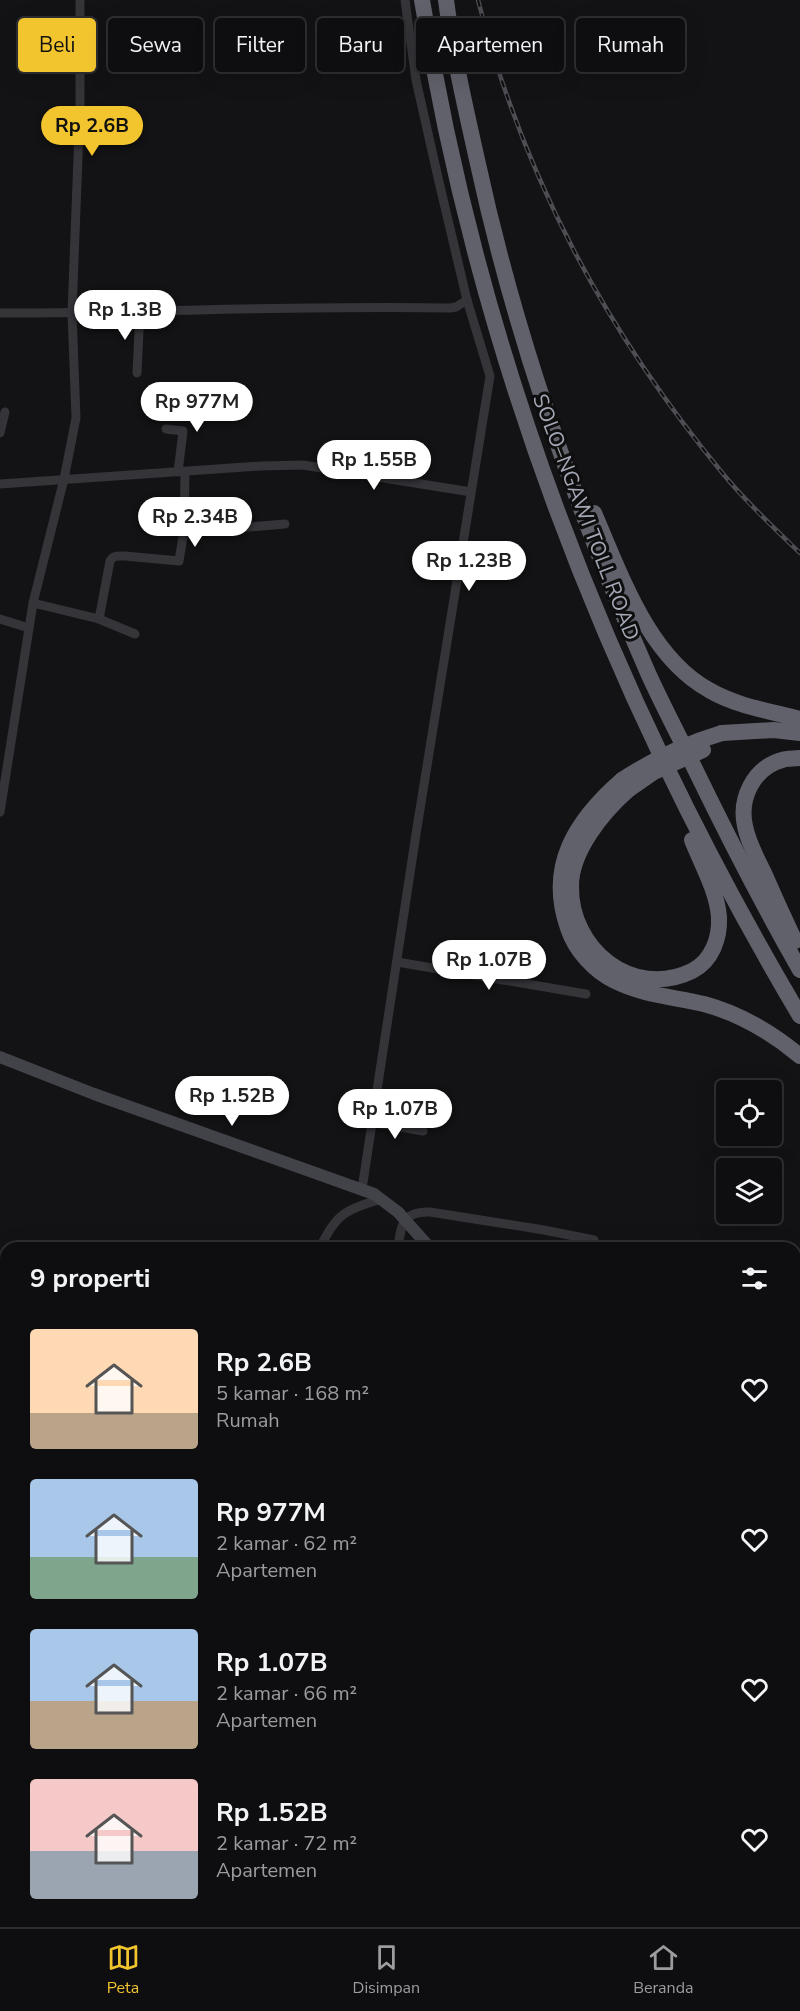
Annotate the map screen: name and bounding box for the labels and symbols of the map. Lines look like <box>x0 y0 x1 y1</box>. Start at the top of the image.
pin: Rp 2.6B <box>37 106 147 157</box>
pin: Rp 1.3B <box>70 290 180 341</box>
pin: Rp 977M <box>142 382 252 433</box>
street label: SOLO–NGAWI TOLL ROAD <box>526 390 646 644</box>
pin: Rp 1.55B <box>312 440 436 491</box>
pin: Rp 2.34B <box>133 497 257 548</box>
pin: Rp 1.23B <box>407 541 531 592</box>
pin: Rp 1.07B <box>427 940 551 991</box>
pin: Rp 1.52B <box>170 1076 294 1127</box>
pin: Rp 1.07B <box>333 1089 457 1140</box>

